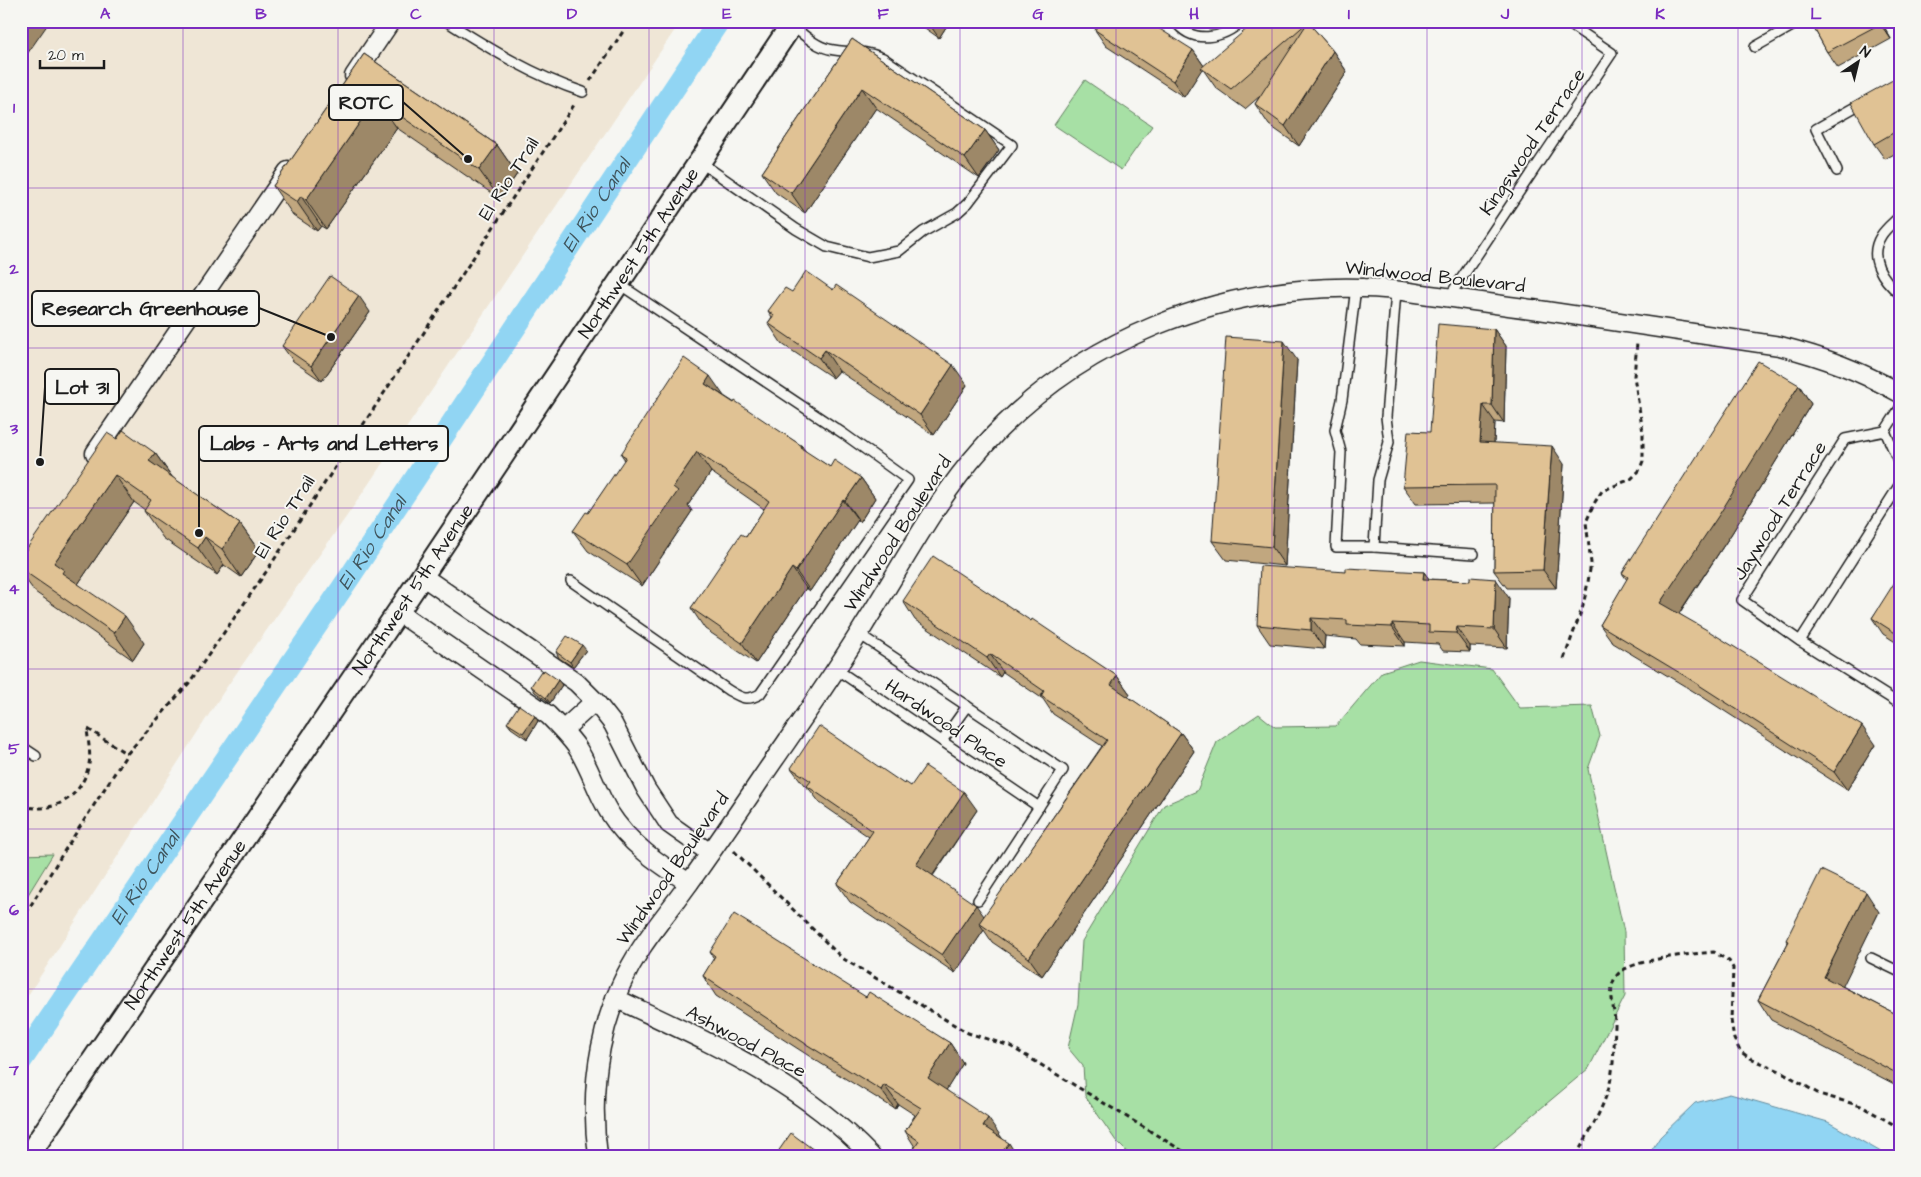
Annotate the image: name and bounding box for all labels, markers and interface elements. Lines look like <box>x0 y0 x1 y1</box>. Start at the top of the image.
text: A <box>100 3 111 25</box>
text: B <box>255 3 267 25</box>
text: C <box>410 3 422 25</box>
text: D <box>567 3 578 25</box>
text: E <box>722 3 732 25</box>
text: F <box>877 3 889 25</box>
text: G <box>1032 3 1044 25</box>
text: H <box>1189 3 1199 25</box>
text: I <box>1348 3 1350 25</box>
text: J <box>1500 3 1510 25</box>
text: K <box>1655 3 1665 25</box>
text: L <box>1810 3 1822 25</box>
scale bar <box>40 38 104 70</box>
north arrow <box>1834 38 1884 88</box>
text: N <box>1856 41 1874 63</box>
text: 20 m <box>48 45 84 66</box>
street label: Kingswood Terrace <box>1474 63 1593 222</box>
callout: ROTC <box>329 85 403 120</box>
text: ROTC <box>339 89 394 117</box>
text: 1 <box>13 97 16 119</box>
street label: El Rio Trail <box>472 132 546 226</box>
water label: El Rio Canal <box>555 151 639 258</box>
street label: Northwest 5th Avenue <box>571 162 706 344</box>
street label: Windwood Boulevard <box>1344 254 1527 300</box>
text: 2 <box>8 258 19 280</box>
callout: Research Greenhouse <box>32 291 259 326</box>
text: Research Greenhouse <box>42 295 248 323</box>
callout: Lot 31 <box>45 369 119 404</box>
text: Lot 31 <box>55 374 109 402</box>
text: 3 <box>9 418 19 440</box>
callout: Labs - Arts and Letters <box>199 426 448 461</box>
text: Labs - Arts and Letters <box>210 430 438 458</box>
street label: Jaywood Terrace <box>1726 436 1835 586</box>
street label: Windwood Boulevard <box>837 451 959 617</box>
street label: El Rio Trail <box>248 470 322 564</box>
water label: El Rio Canal <box>331 488 415 595</box>
street label: Northwest 5th Avenue <box>346 499 480 680</box>
text: 4 <box>9 578 20 600</box>
street label: Hardwood Place <box>879 673 1013 775</box>
text: 5 <box>8 738 20 760</box>
street label: Windwood Boulevard <box>610 787 736 951</box>
water label: El Rio Canal <box>103 824 188 930</box>
street label: Northwest 5th Avenue <box>118 834 253 1015</box>
text: 6 <box>9 899 19 921</box>
street label: Ashwood Place <box>681 999 811 1085</box>
text: 7 <box>8 1059 19 1081</box>

